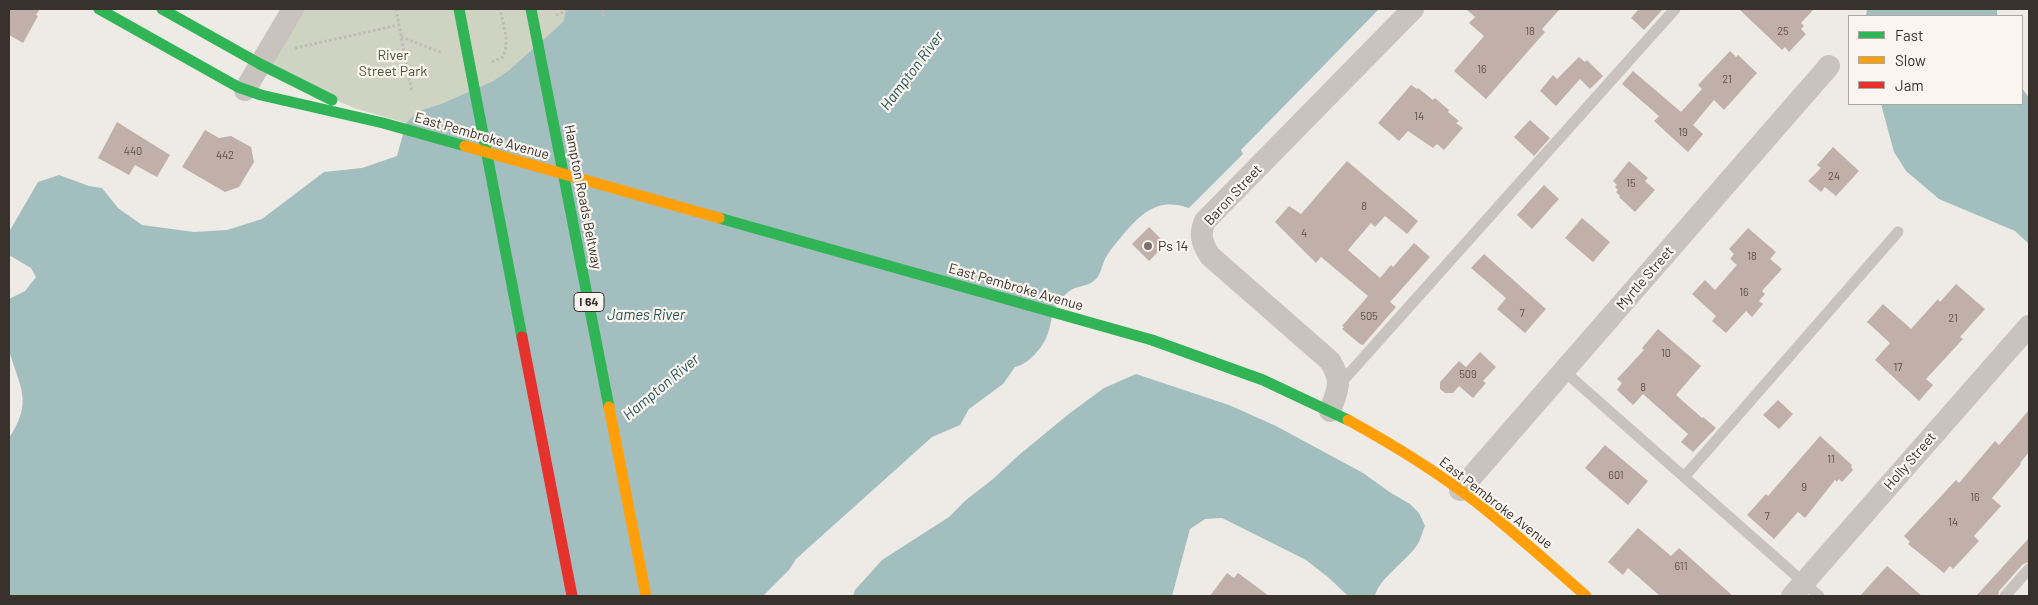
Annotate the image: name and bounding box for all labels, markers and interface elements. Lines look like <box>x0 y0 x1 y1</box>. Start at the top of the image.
legend <box>1848 15 2023 105</box>
house number: 18 <box>1525 24 1535 38</box>
house number: 25 <box>1777 24 1789 38</box>
text: Fast <box>1895 26 1923 44</box>
water label: Hampton River <box>877 28 947 114</box>
park label: River Street Park <box>359 47 427 80</box>
text: Slow <box>1895 51 1926 69</box>
house number: 16 <box>1477 62 1487 76</box>
house number: 21 <box>1722 72 1732 86</box>
text: Jam <box>1895 76 1924 94</box>
street label: East Pembroke Avenue <box>413 109 551 163</box>
house number: 14 <box>1414 109 1424 123</box>
street label: Hampton Roads Beltway <box>561 123 605 271</box>
house number: 19 <box>1678 125 1688 139</box>
house number: 440 <box>124 144 142 158</box>
house number: 442 <box>216 148 234 162</box>
street label: Baron Street <box>1201 161 1265 229</box>
house number: 24 <box>1828 169 1840 183</box>
house number: 15 <box>1626 176 1636 190</box>
house number: 8 <box>1361 199 1367 213</box>
house number: 4 <box>1301 226 1307 240</box>
place label: Ps 14 <box>1158 238 1188 254</box>
marker: Ps 14 <box>1142 240 1154 252</box>
street label: Myrtle Street <box>1613 243 1677 313</box>
house number: 18 <box>1747 249 1757 263</box>
street label: East Pembroke Avenue <box>947 260 1085 314</box>
house number: 16 <box>1739 285 1749 299</box>
road number: I 64 <box>574 292 604 312</box>
water label: James River <box>607 306 685 324</box>
house number: 7 <box>1519 306 1525 320</box>
house number: 505 <box>1360 309 1378 323</box>
house number: 21 <box>1948 311 1958 325</box>
house number: 10 <box>1661 346 1671 360</box>
water label: Hampton River <box>619 350 703 424</box>
house number: 17 <box>1893 360 1903 374</box>
house number: 509 <box>1459 367 1477 381</box>
house number: 8 <box>1640 380 1646 394</box>
street label: Holly Street <box>1880 429 1940 493</box>
house number: 11 <box>1827 452 1835 466</box>
street label: East Pembroke Avenue <box>1436 454 1556 552</box>
house number: 601 <box>1608 468 1624 482</box>
house number: 9 <box>1801 480 1807 494</box>
house number: 16 <box>1970 490 1980 504</box>
house number: 7 <box>1764 509 1770 523</box>
house number: 14 <box>1948 515 1958 529</box>
house number: 611 <box>1674 559 1688 573</box>

